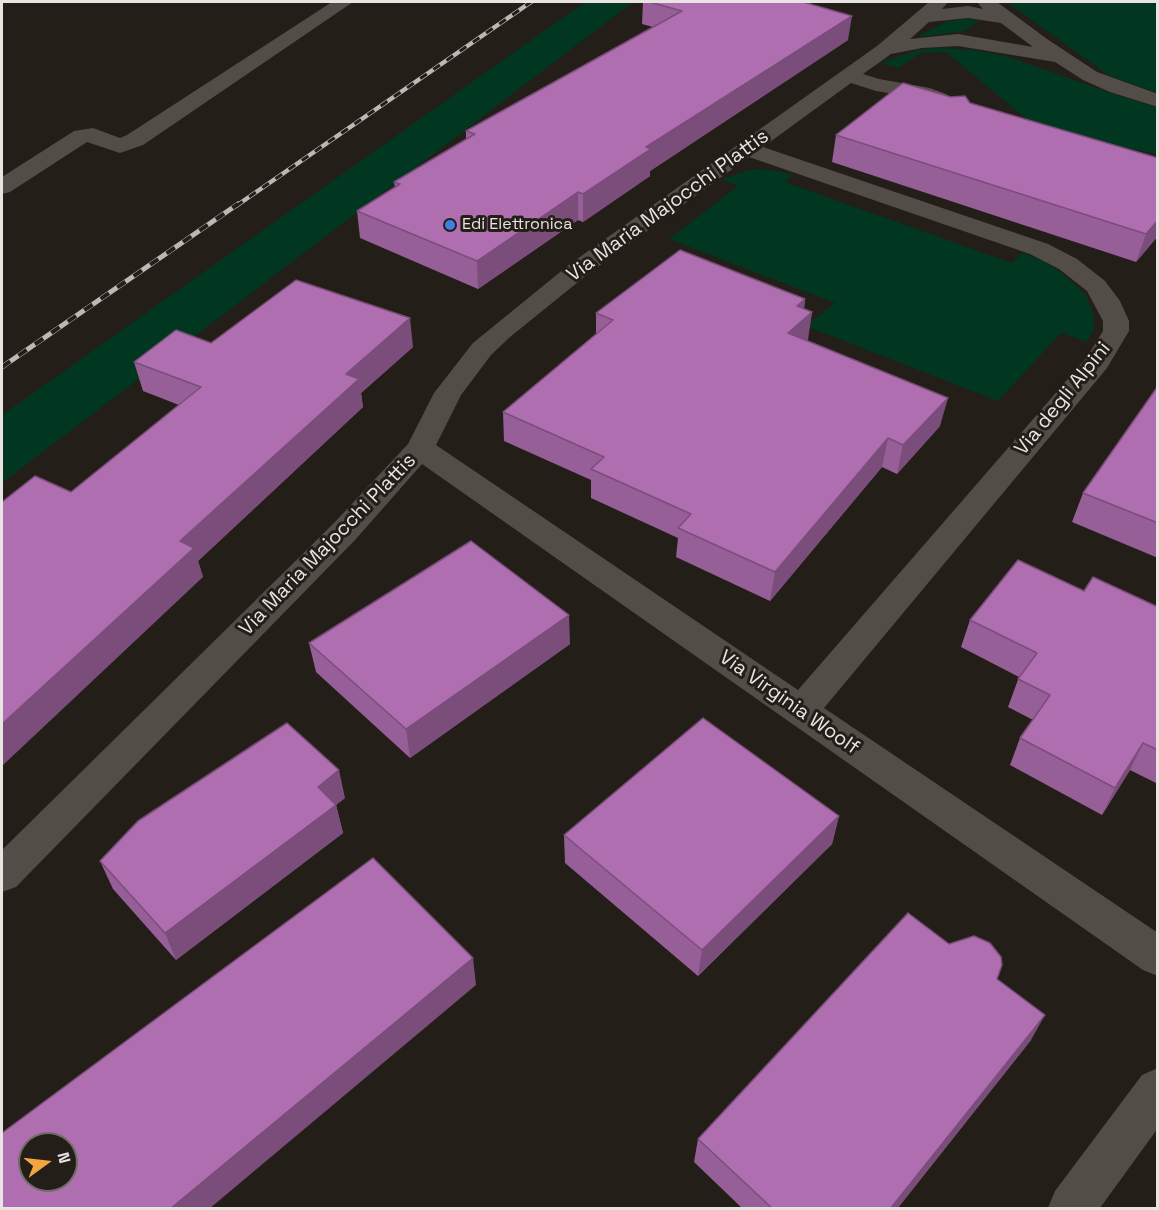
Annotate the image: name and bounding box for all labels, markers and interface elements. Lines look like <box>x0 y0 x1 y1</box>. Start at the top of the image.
street label: Via Maria Majocchi Plattis <box>562 125 774 287</box>
place label: Edi Elettronica <box>462 215 572 235</box>
marker: Edi Elettronica <box>443 218 457 232</box>
street label: Via degli Alpini <box>1010 337 1116 461</box>
street label: Via Maria Majocchi Plattis <box>235 449 421 641</box>
street label: Via Virginia Woolf <box>714 646 864 760</box>
north arrow <box>18 1132 78 1192</box>
text: N <box>52 1150 75 1166</box>

